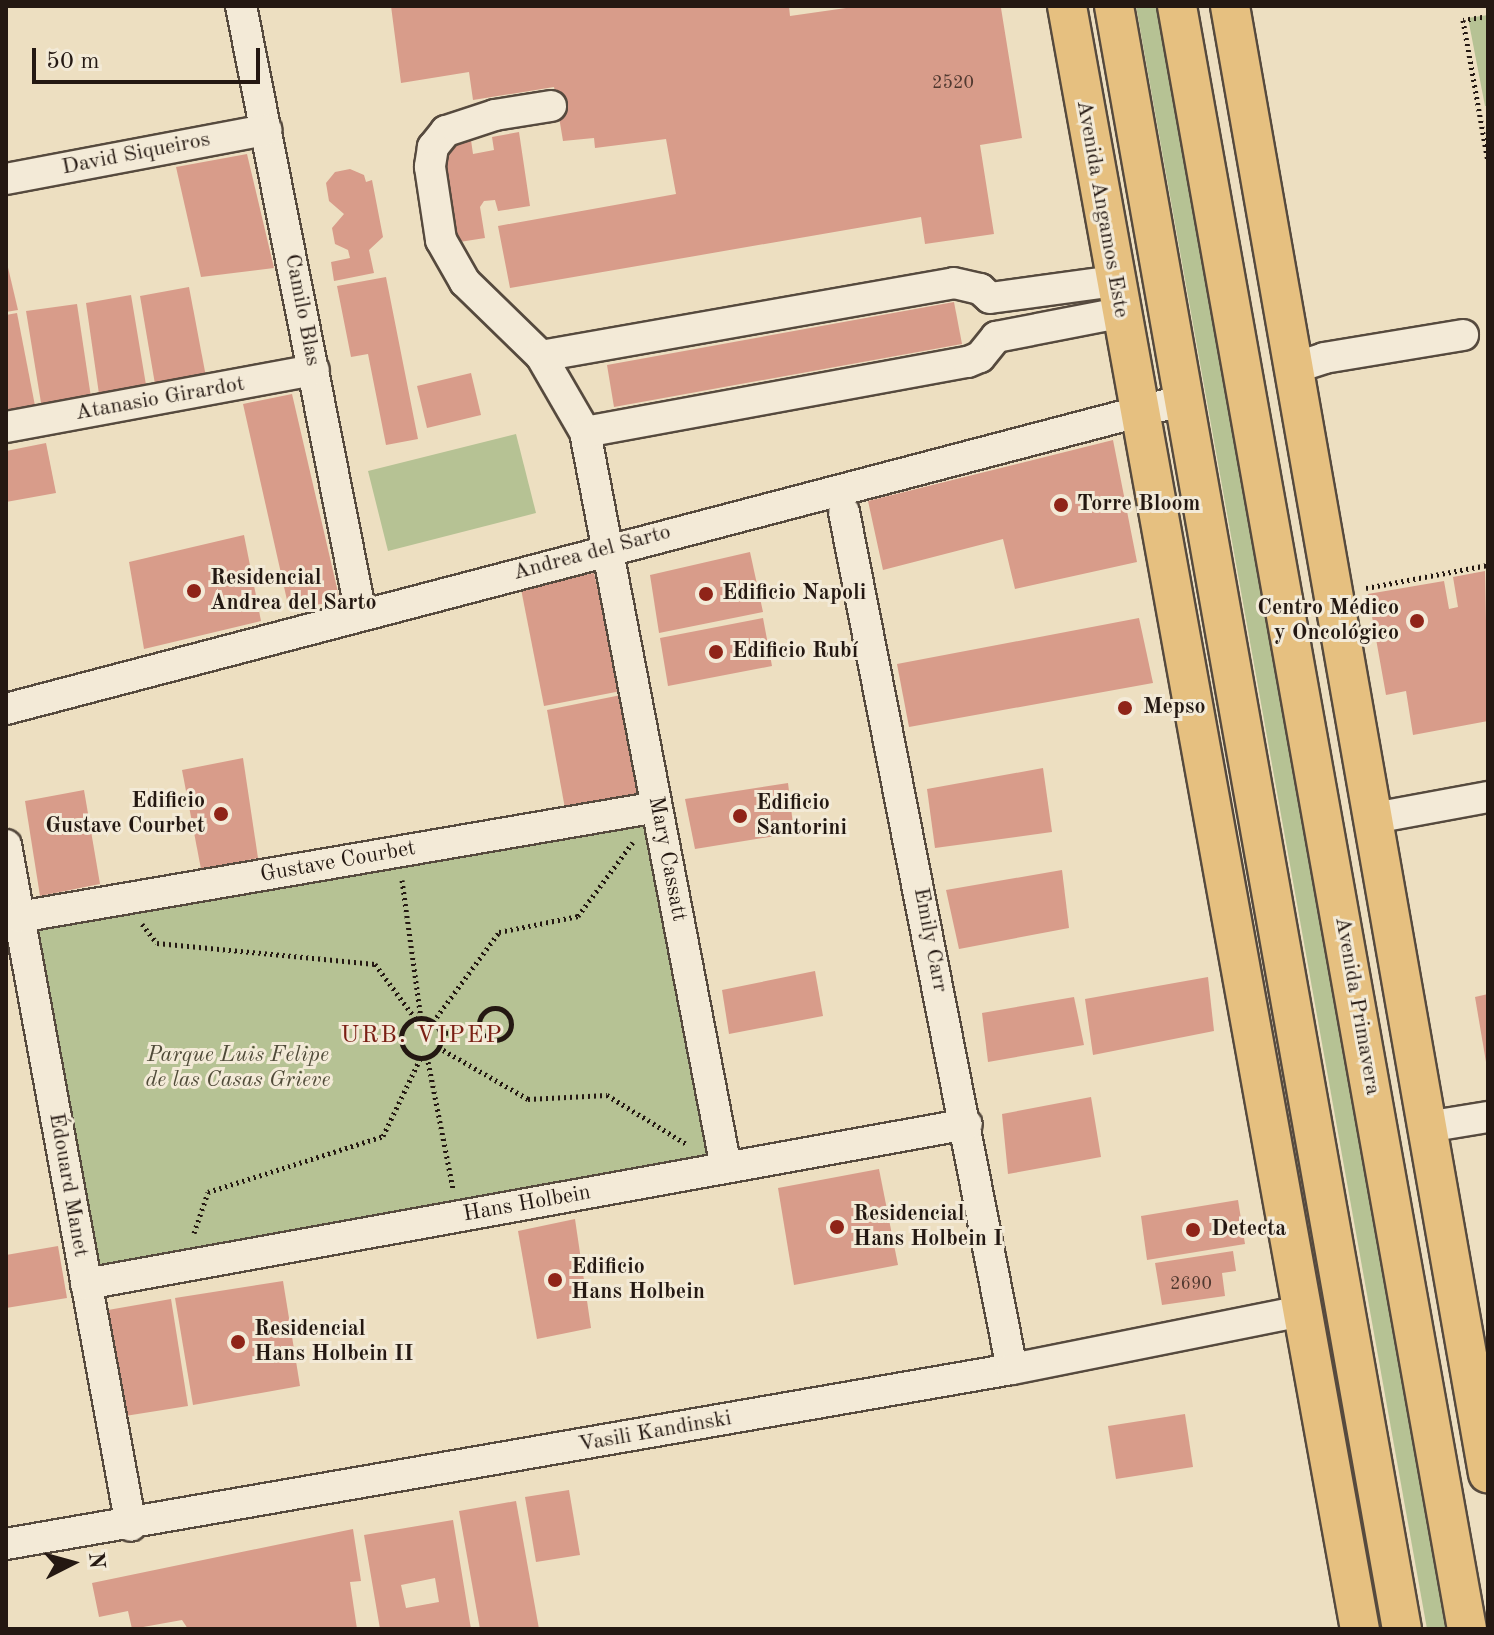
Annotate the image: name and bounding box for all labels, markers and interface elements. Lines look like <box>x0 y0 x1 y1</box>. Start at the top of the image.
scale bar <box>36 32 264 82</box>
text: 50 m <box>46 50 100 74</box>
house number: 2520 <box>932 72 974 94</box>
street label: Avenida Angamos Este <box>1070 98 1134 320</box>
street label: David Siqueiros <box>60 127 212 181</box>
street label: Camilo Blas <box>278 252 326 368</box>
street label: Atanasio Girardot <box>73 371 247 427</box>
place label: Torre Bloom <box>1077 492 1200 518</box>
marker: Torre Bloom <box>1052 496 1070 514</box>
street label: Andrea del Sarto <box>510 519 674 587</box>
place label: Residencial Andrea del Sarto <box>210 565 377 616</box>
place label: Edificio Napoli <box>722 581 866 607</box>
marker: Residencial Andrea del Sarto <box>185 582 203 600</box>
marker: Edificio Napoli <box>697 585 715 603</box>
place label: Centro Médico y Oncológico <box>1257 595 1399 646</box>
marker: Centro Médico y Oncológico <box>1406 610 1428 632</box>
place label: Edificio Rubí <box>732 639 858 665</box>
marker: Edificio Rubí <box>707 643 725 661</box>
place label: Mepso <box>1143 695 1205 721</box>
marker: Mepso <box>1114 697 1136 719</box>
place label: Edificio Gustave Courbet <box>45 788 205 840</box>
place label: Edificio Santorini <box>756 790 847 842</box>
street label: Mary Cassatt <box>642 794 692 924</box>
marker: Edificio Gustave Courbet <box>212 805 230 823</box>
marker: Edificio Santorini <box>731 807 749 825</box>
street label: Gustave Courbet <box>258 835 418 889</box>
street label: Emily Carr <box>907 885 953 995</box>
street label: Avenida Primavera <box>1328 915 1386 1097</box>
district label: URB. VIPEP <box>340 1023 504 1051</box>
park label: Parque Luis Felipe de las Casas Grieve <box>146 1042 330 1094</box>
street label: Édouard Manet <box>42 1111 94 1259</box>
street label: Hans Holbein <box>461 1180 593 1228</box>
place label: Residencial Hans Holbein I <box>853 1201 1003 1252</box>
place label: Detecta <box>1211 1217 1287 1243</box>
marker: Residencial Hans Holbein I <box>828 1218 846 1236</box>
marker: Detecta <box>1182 1219 1204 1241</box>
place label: Edificio Hans Holbein <box>571 1254 705 1306</box>
marker: Edificio Hans Holbein <box>546 1271 564 1289</box>
house number: 2690 <box>1170 1273 1212 1295</box>
place label: Residencial Hans Holbein II <box>254 1316 413 1368</box>
marker: Residencial Hans Holbein II <box>229 1333 247 1351</box>
street label: Vasili Kandinski <box>576 1406 734 1458</box>
north arrow <box>32 1523 112 1603</box>
text: N <box>84 1551 108 1570</box>

